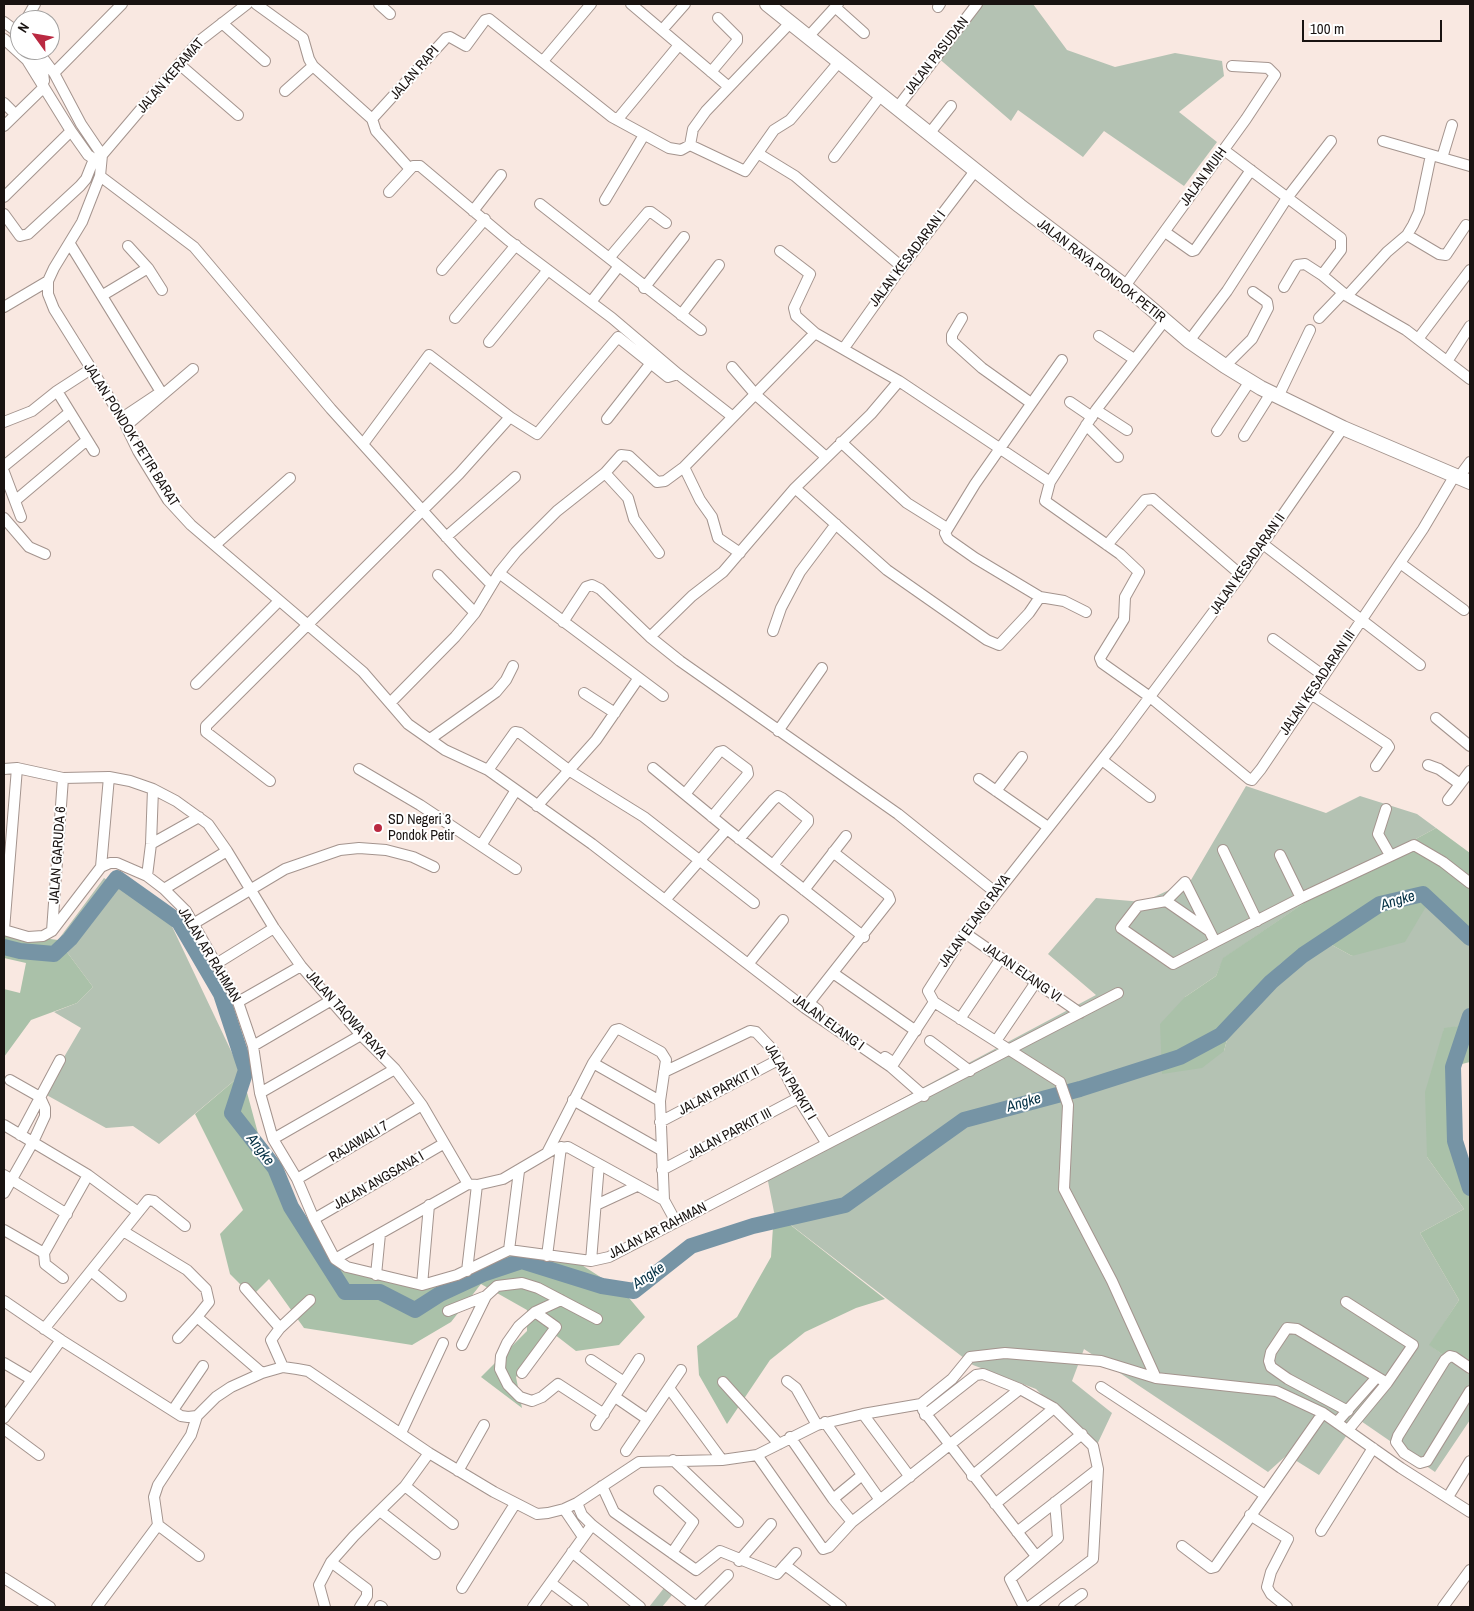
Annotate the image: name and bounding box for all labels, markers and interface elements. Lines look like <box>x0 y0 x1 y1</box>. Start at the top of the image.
north arrow <box>10 10 60 60</box>
scale bar <box>1304 10 1444 42</box>
street label: JALAN PASUDAN <box>902 14 972 98</box>
text: 100 m <box>1310 18 1344 39</box>
text: N <box>13 19 33 36</box>
street label: JALAN KERAMAT <box>134 35 208 117</box>
street label: JALAN RAPI <box>387 43 443 103</box>
street label: JALAN MUIH <box>1177 144 1231 210</box>
street label: JALAN KESADARAN I <box>866 208 950 310</box>
street label: JALAN RAYA PONDOK PETIR <box>1033 216 1169 326</box>
street label: JALAN PONDOK PETIR BARAT <box>80 360 182 510</box>
street label: JALAN KESADARAN II <box>1207 510 1289 618</box>
street label: JALAN KESADARAN III <box>1277 628 1359 738</box>
street label: JALAN GARUDA 6 <box>46 806 70 904</box>
place label: SD Negeri 3 Pondok Petir <box>388 812 454 844</box>
marker: SD Negeri 3 Pondok Petir <box>372 822 384 834</box>
street label: JALAN ELANG RAYA <box>936 871 1014 971</box>
water label: Angke <box>1379 887 1417 915</box>
street label: JALAN AR RAHMAN <box>174 904 244 1006</box>
street label: JALAN ELANG VI <box>980 940 1064 1006</box>
street label: JALAN TAQWA RAYA <box>302 968 390 1062</box>
street label: JALAN ELANG I <box>789 991 867 1055</box>
street label: JALAN PARKIT I <box>761 1041 819 1123</box>
street label: JALAN PARKIT II <box>676 1063 762 1119</box>
water label: Angke <box>1005 1090 1043 1116</box>
street label: JALAN PARKIT III <box>685 1105 775 1163</box>
street label: RAJAWALI 7 <box>326 1118 392 1166</box>
water label: Angke <box>242 1131 278 1169</box>
street label: JALAN ANGSANA I <box>331 1148 427 1214</box>
street label: JALAN AR RAHMAN <box>606 1199 710 1263</box>
water label: Angke <box>630 1259 668 1293</box>

